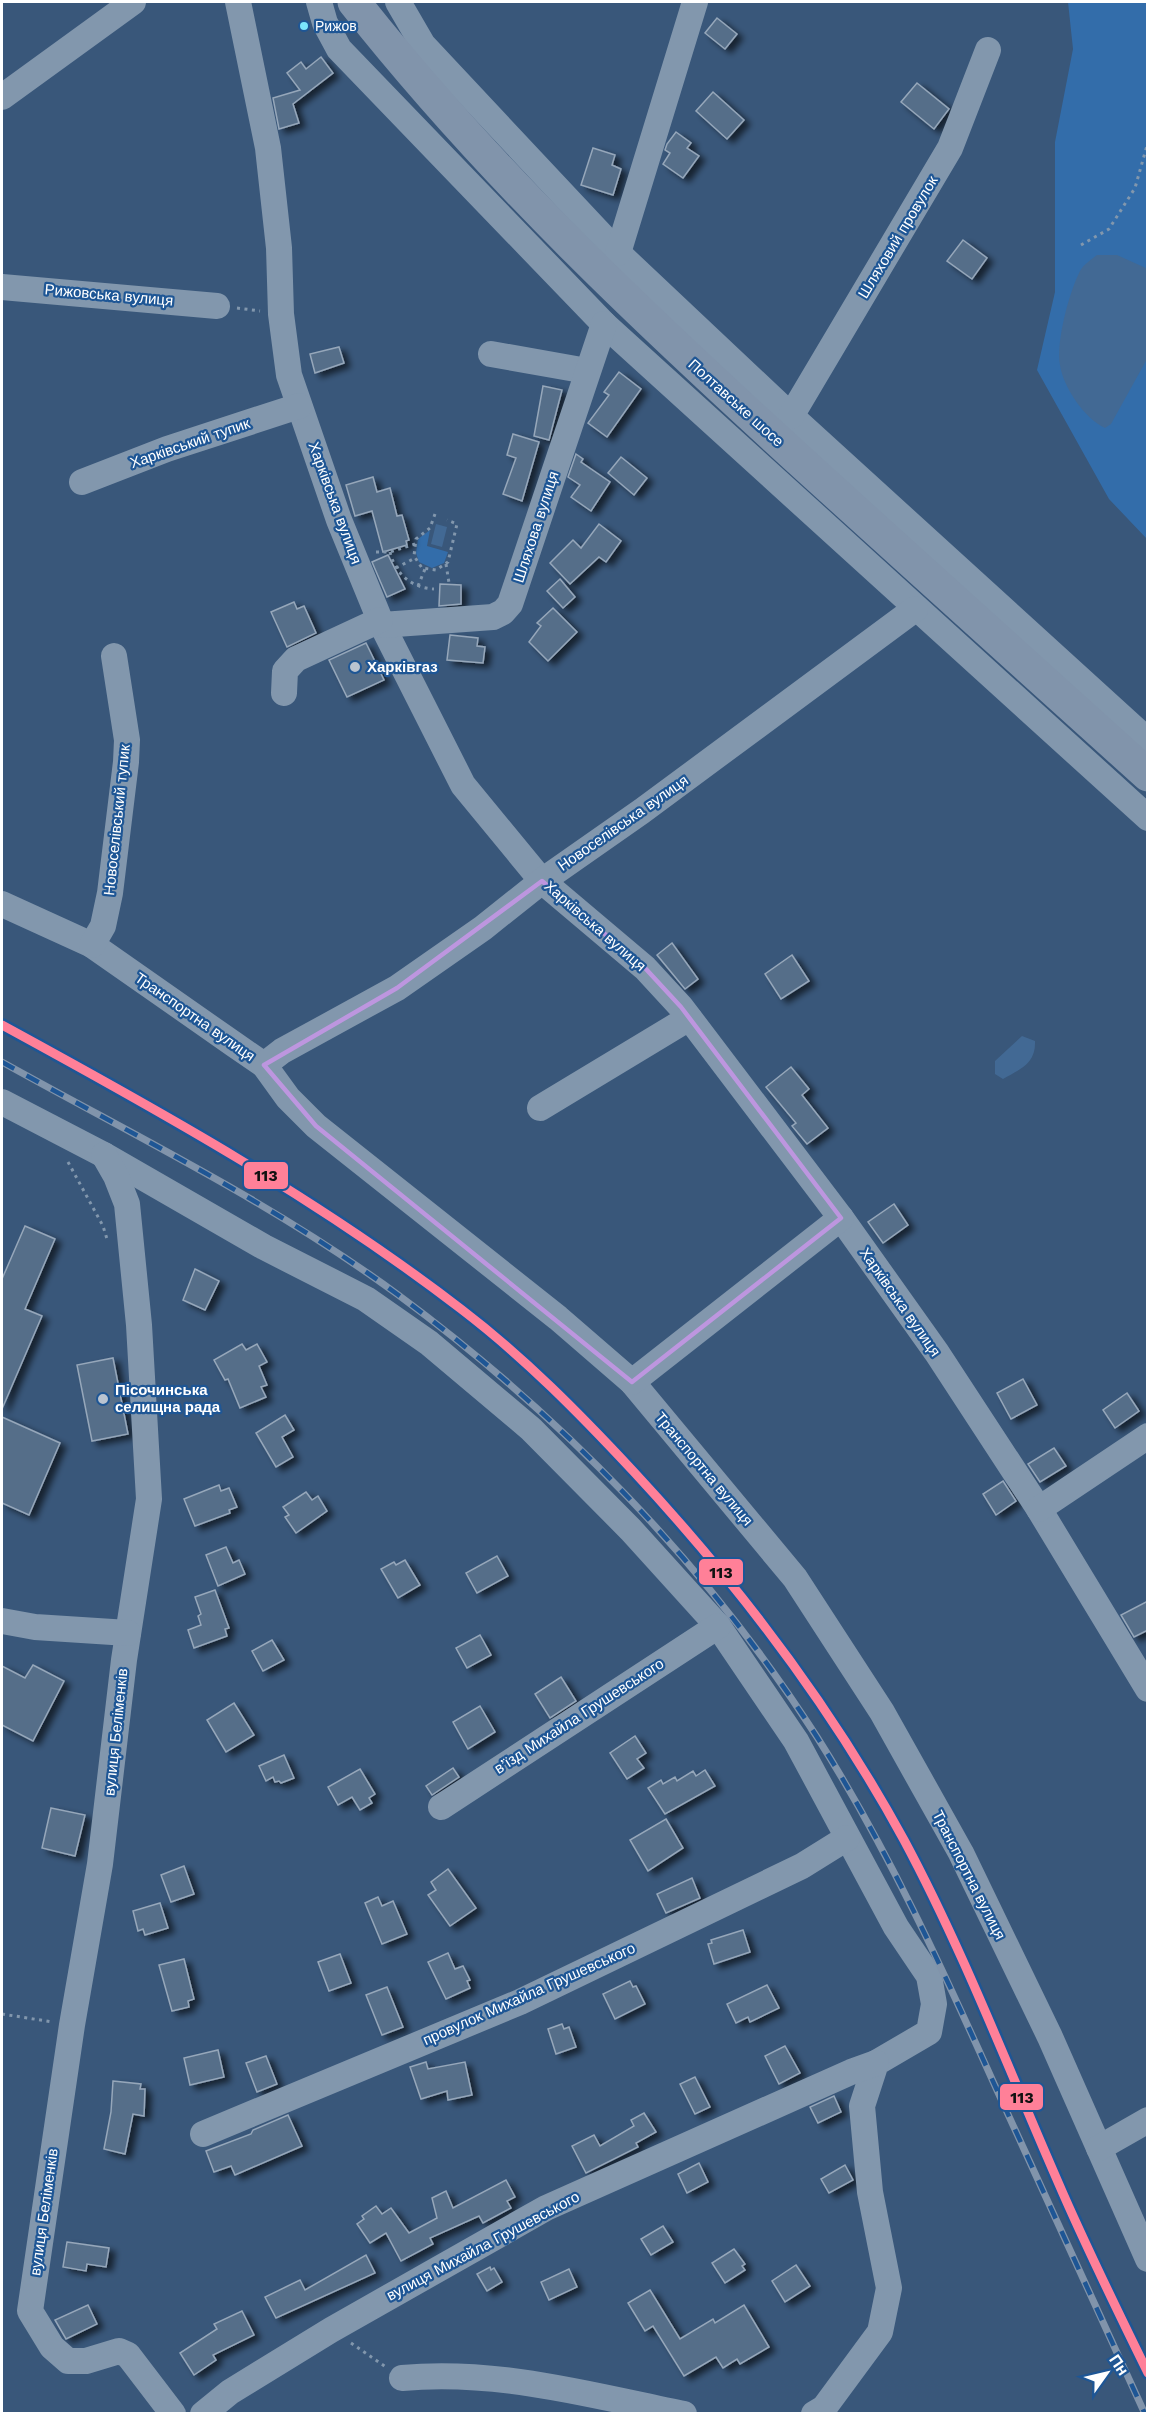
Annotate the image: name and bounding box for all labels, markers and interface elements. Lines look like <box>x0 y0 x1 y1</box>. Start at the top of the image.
place label: Рижов <box>315 18 357 34</box>
marker: Рижов <box>298 20 310 32</box>
street label: Шляховий провулок <box>854 172 942 301</box>
street label: Рижовська вулиця <box>44 280 174 310</box>
street label: Полтавське шосе <box>685 355 787 451</box>
street label: Харківський тупик <box>128 414 253 472</box>
street label: Харківська вулиця <box>305 439 365 567</box>
street label: Шляхова вулиця <box>509 469 563 585</box>
place label: Харківгаз <box>367 658 438 676</box>
marker: Харківгаз <box>348 660 362 674</box>
street label: Новоселівський тупик <box>100 743 134 896</box>
street label: Новоселівська вулиця <box>554 771 692 875</box>
street label: Харківська вулиця <box>541 877 649 975</box>
street label: Транспортна вулиця <box>131 969 259 1065</box>
line badge: 113 <box>243 1161 289 1190</box>
text: 113 <box>254 1166 278 1185</box>
street label: Харківська вулиця <box>856 1244 944 1360</box>
place label: Пісочинська селищна рада <box>115 1381 221 1416</box>
marker: Пісочинська селищна рада <box>96 1392 110 1406</box>
street label: Транспортна вулиця <box>651 1409 757 1529</box>
line badge: 113 <box>698 1558 744 1586</box>
text: 113 <box>709 1563 733 1582</box>
street label: в’їзд Михайла Грушевського <box>491 1654 667 1778</box>
street label: вулиця Беліменків <box>100 1667 132 1797</box>
street label: Транспортна вулиця <box>929 1807 1009 1943</box>
street label: провулок Михайла Грушевського <box>420 1939 638 2049</box>
line badge: 113 <box>999 2083 1044 2111</box>
text: 113 <box>1010 2088 1034 2107</box>
street label: вулиця Беліменків <box>26 2147 62 2277</box>
street label: вулиця Михайла Грушевського <box>383 2187 583 2305</box>
north arrow <box>1077 2343 1137 2403</box>
text: Пн <box>1105 2351 1133 2379</box>

